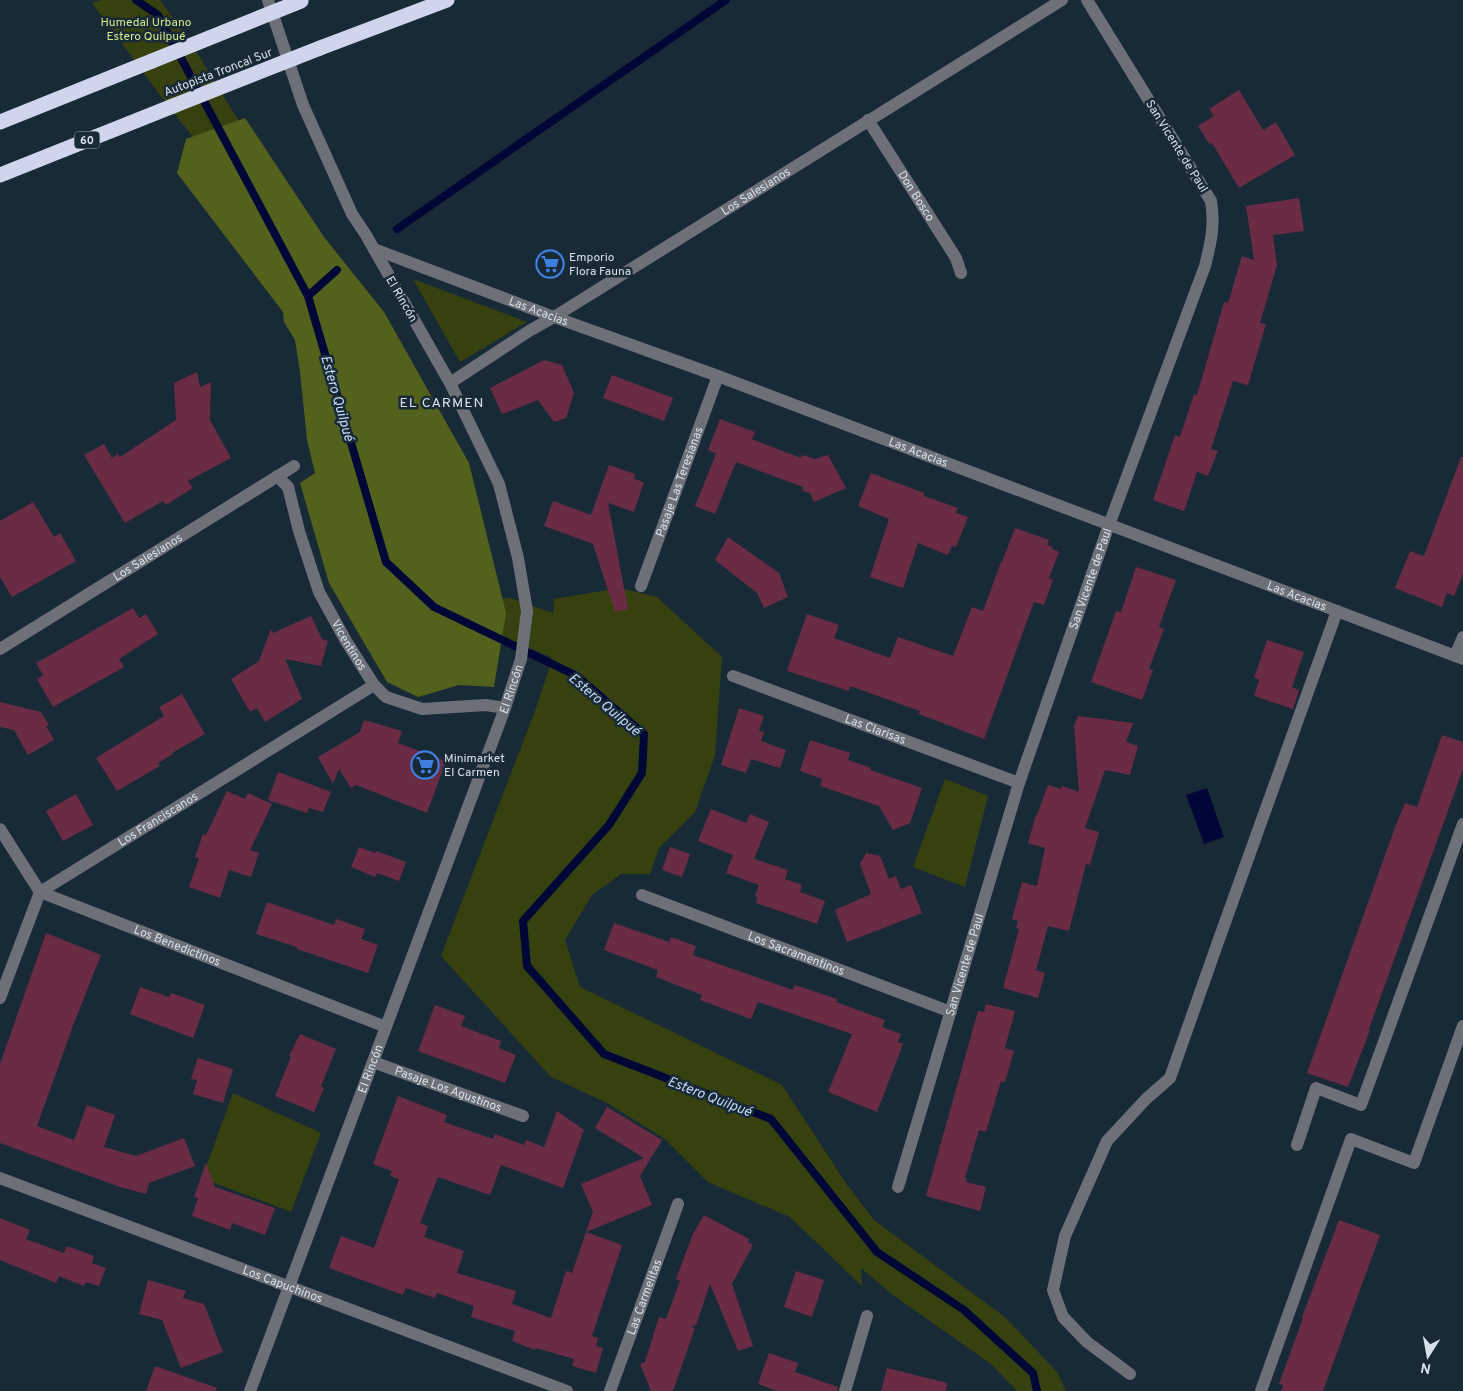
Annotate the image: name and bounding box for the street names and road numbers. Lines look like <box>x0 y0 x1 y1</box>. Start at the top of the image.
street label: Autopista Troncal Sur <box>162 45 275 101</box>
street label: San Vicente de Paul <box>1141 97 1211 196</box>
road number: 60 <box>74 132 100 148</box>
street label: Los Salesianos <box>718 164 794 220</box>
street label: Don Bosco <box>893 168 938 225</box>
street label: El Rincón <box>382 274 421 325</box>
street label: Las Acacias <box>506 294 570 330</box>
street label: Pasaje Las Teresianas <box>653 425 708 540</box>
street label: Las Acacias <box>886 434 950 472</box>
street label: San Vicente de Paul <box>1066 526 1116 632</box>
street label: Los Salesianos <box>110 530 186 586</box>
street label: Las Acacias <box>1265 578 1329 615</box>
street label: Vicentinos <box>327 617 370 674</box>
street label: El Rincón <box>497 663 528 716</box>
street label: Las Clarisas <box>842 711 908 749</box>
street label: Los Franciscanos <box>115 789 202 851</box>
street label: San Vicente de Paul <box>943 912 988 1018</box>
street label: Los Benedictinos <box>131 922 223 971</box>
street label: Los Sacramentinos <box>745 929 847 980</box>
street label: El Rincón <box>355 1043 388 1096</box>
street label: Pasaje Los Agustinos <box>392 1063 504 1117</box>
street label: Las Carmelitas <box>624 1257 666 1338</box>
street label: Los Capuchinos <box>240 1263 325 1307</box>

